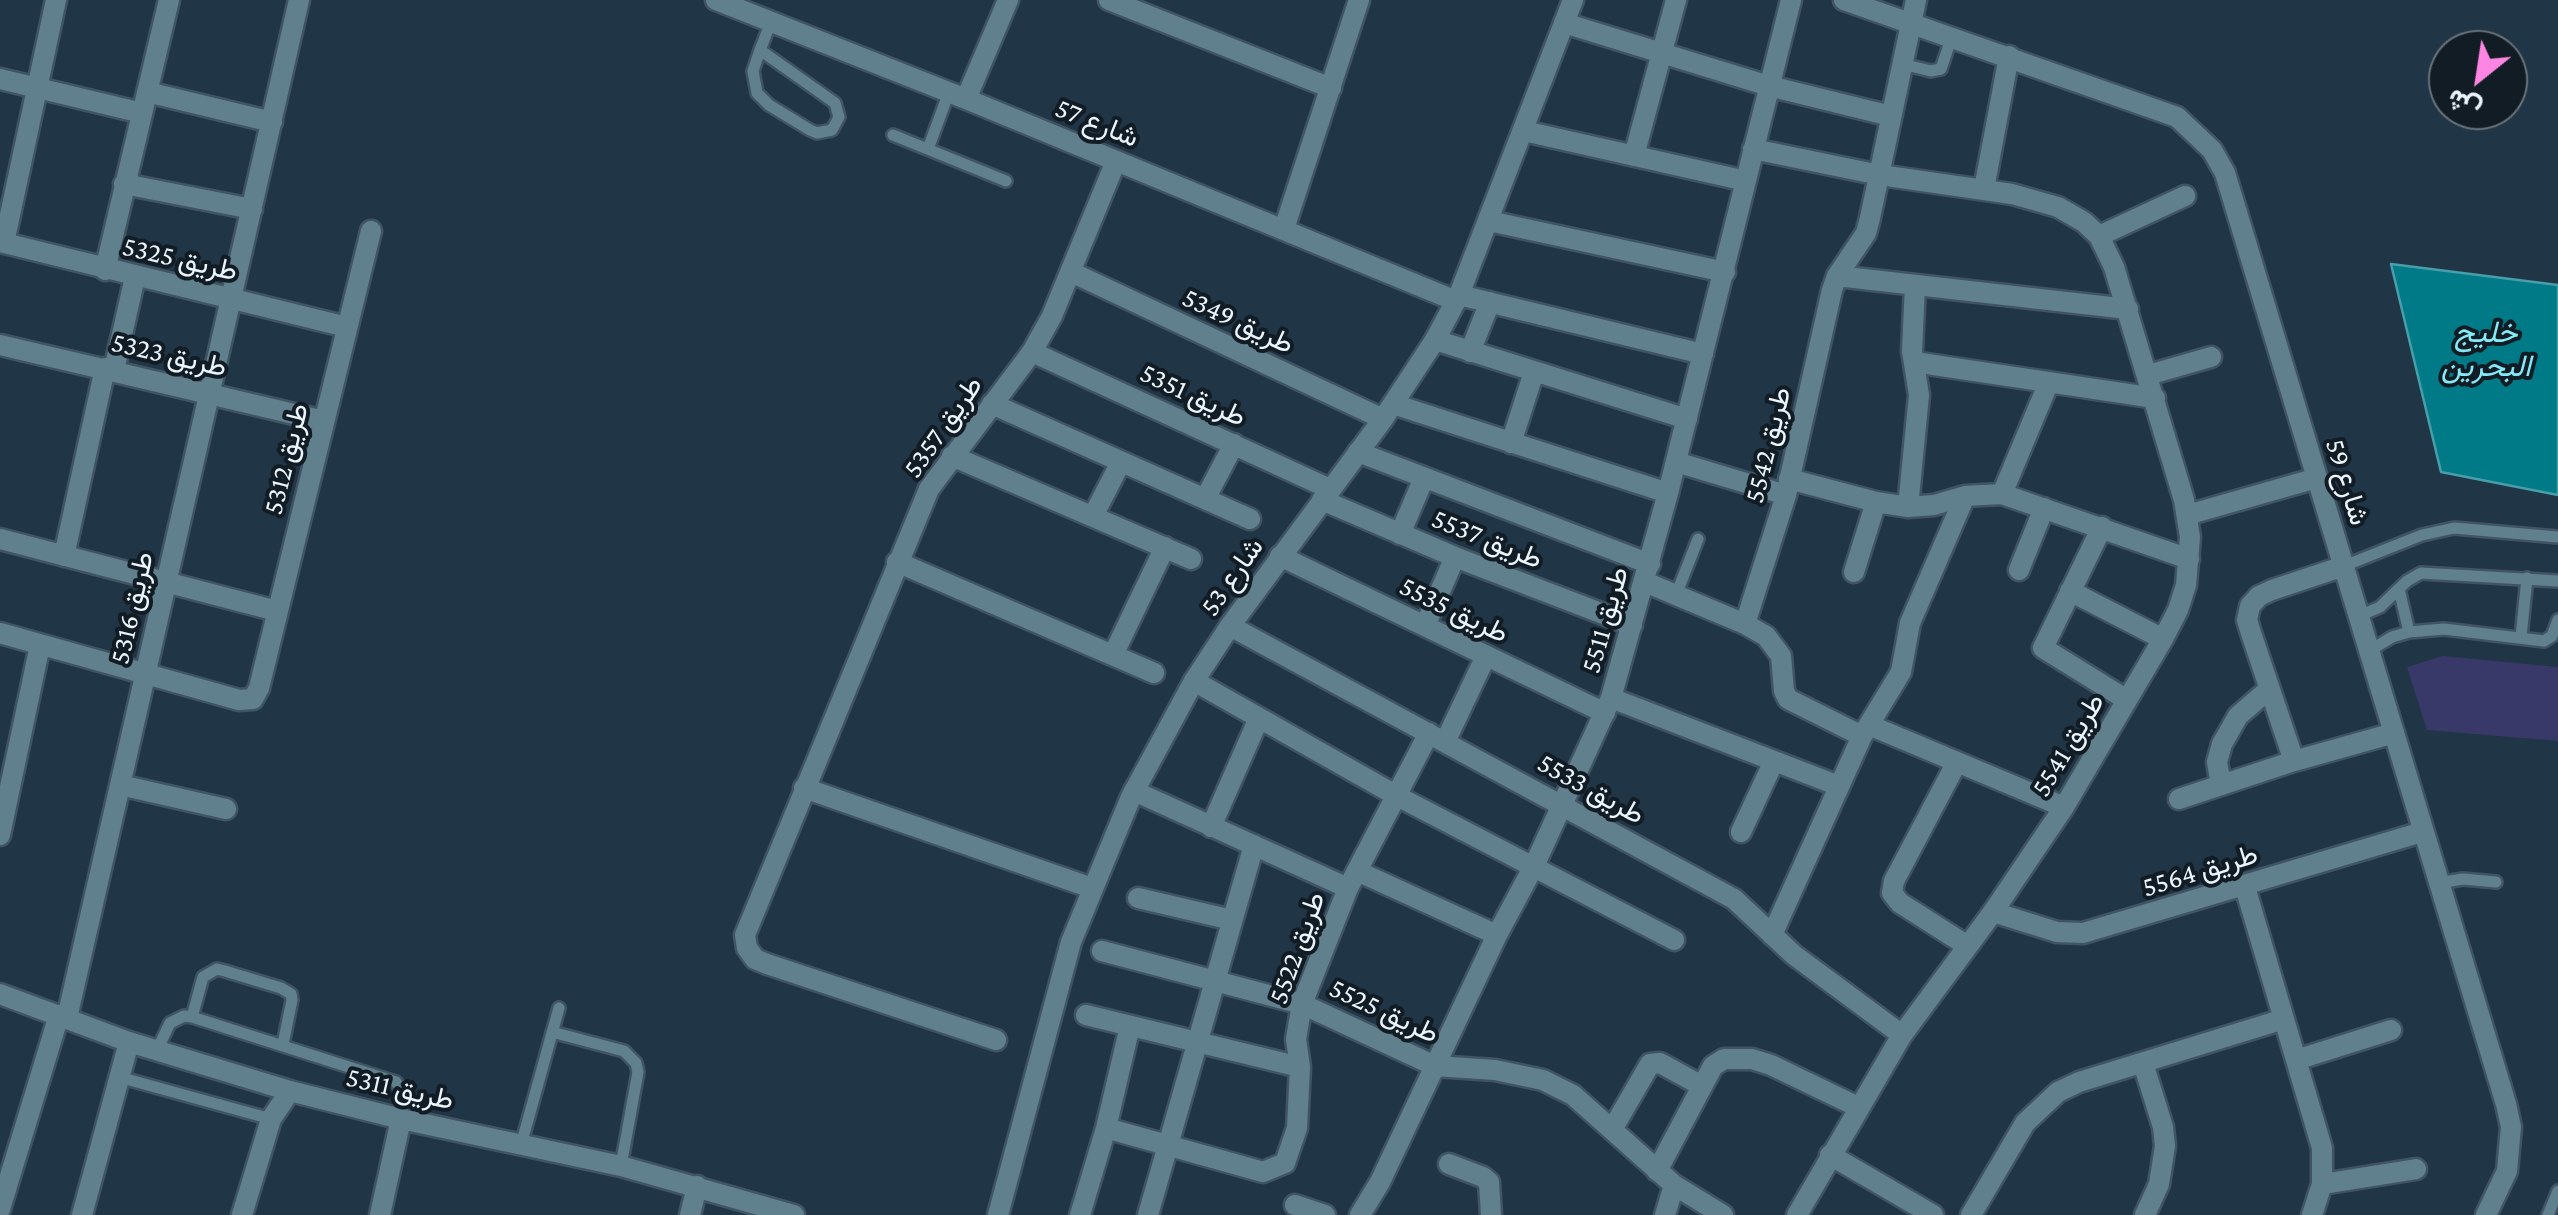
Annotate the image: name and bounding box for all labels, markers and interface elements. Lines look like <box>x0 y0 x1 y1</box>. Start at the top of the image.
north arrow <box>2428 30 2528 130</box>
text: ش <box>2441 83 2486 127</box>
street label: شارع 57 <box>1050 91 1144 155</box>
street label: طريق 5325 <box>119 229 241 289</box>
street label: طريق 5349 <box>1177 281 1299 361</box>
water label: خليج البحرين <box>2441 315 2531 386</box>
street label: طريق 5323 <box>108 325 230 385</box>
street label: طريق 5351 <box>1135 356 1251 434</box>
street label: طريق 5357 <box>896 370 990 484</box>
street label: طريق 5542 <box>1737 384 1799 506</box>
street label: طريق 5312 <box>256 400 316 518</box>
street label: شارع 59 <box>2318 435 2376 529</box>
street label: طريق 5537 <box>1427 502 1547 576</box>
street label: شارع 53 <box>1193 531 1271 623</box>
street label: طريق 5316 <box>103 549 161 667</box>
street label: طريق 5511 <box>1574 563 1636 677</box>
street label: طريق 5535 <box>1394 569 1514 651</box>
street label: طريق 5541 <box>2024 687 2112 803</box>
street label: طريق 5533 <box>1532 746 1650 832</box>
street label: طريق 5564 <box>2138 837 2262 905</box>
street label: طريق 5522 <box>1261 887 1333 1009</box>
street label: طريق 5525 <box>1324 971 1444 1051</box>
street label: طريق 5311 <box>343 1060 457 1118</box>

